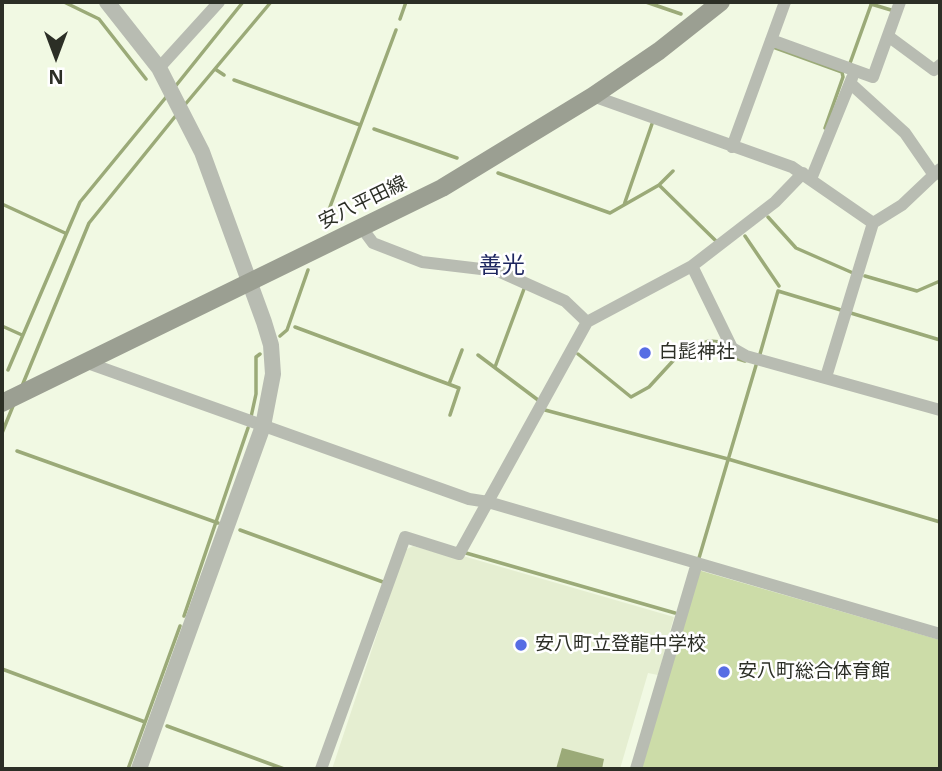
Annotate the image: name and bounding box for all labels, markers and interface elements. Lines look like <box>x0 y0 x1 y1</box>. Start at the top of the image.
north arrow <box>21 21 91 91</box>
text: N <box>48 64 64 90</box>
street label: 安八平田線 <box>315 172 411 234</box>
district label: 善光 <box>479 252 525 280</box>
place label: 白髭神社 <box>659 342 735 364</box>
marker: 白髭神社 <box>637 345 653 361</box>
place label: 安八町立登龍中学校 <box>535 634 706 656</box>
marker: 安八町立登龍中学校 <box>513 637 529 653</box>
place label: 安八町総合体育館 <box>738 661 890 683</box>
marker: 安八町総合体育館 <box>716 664 732 680</box>

